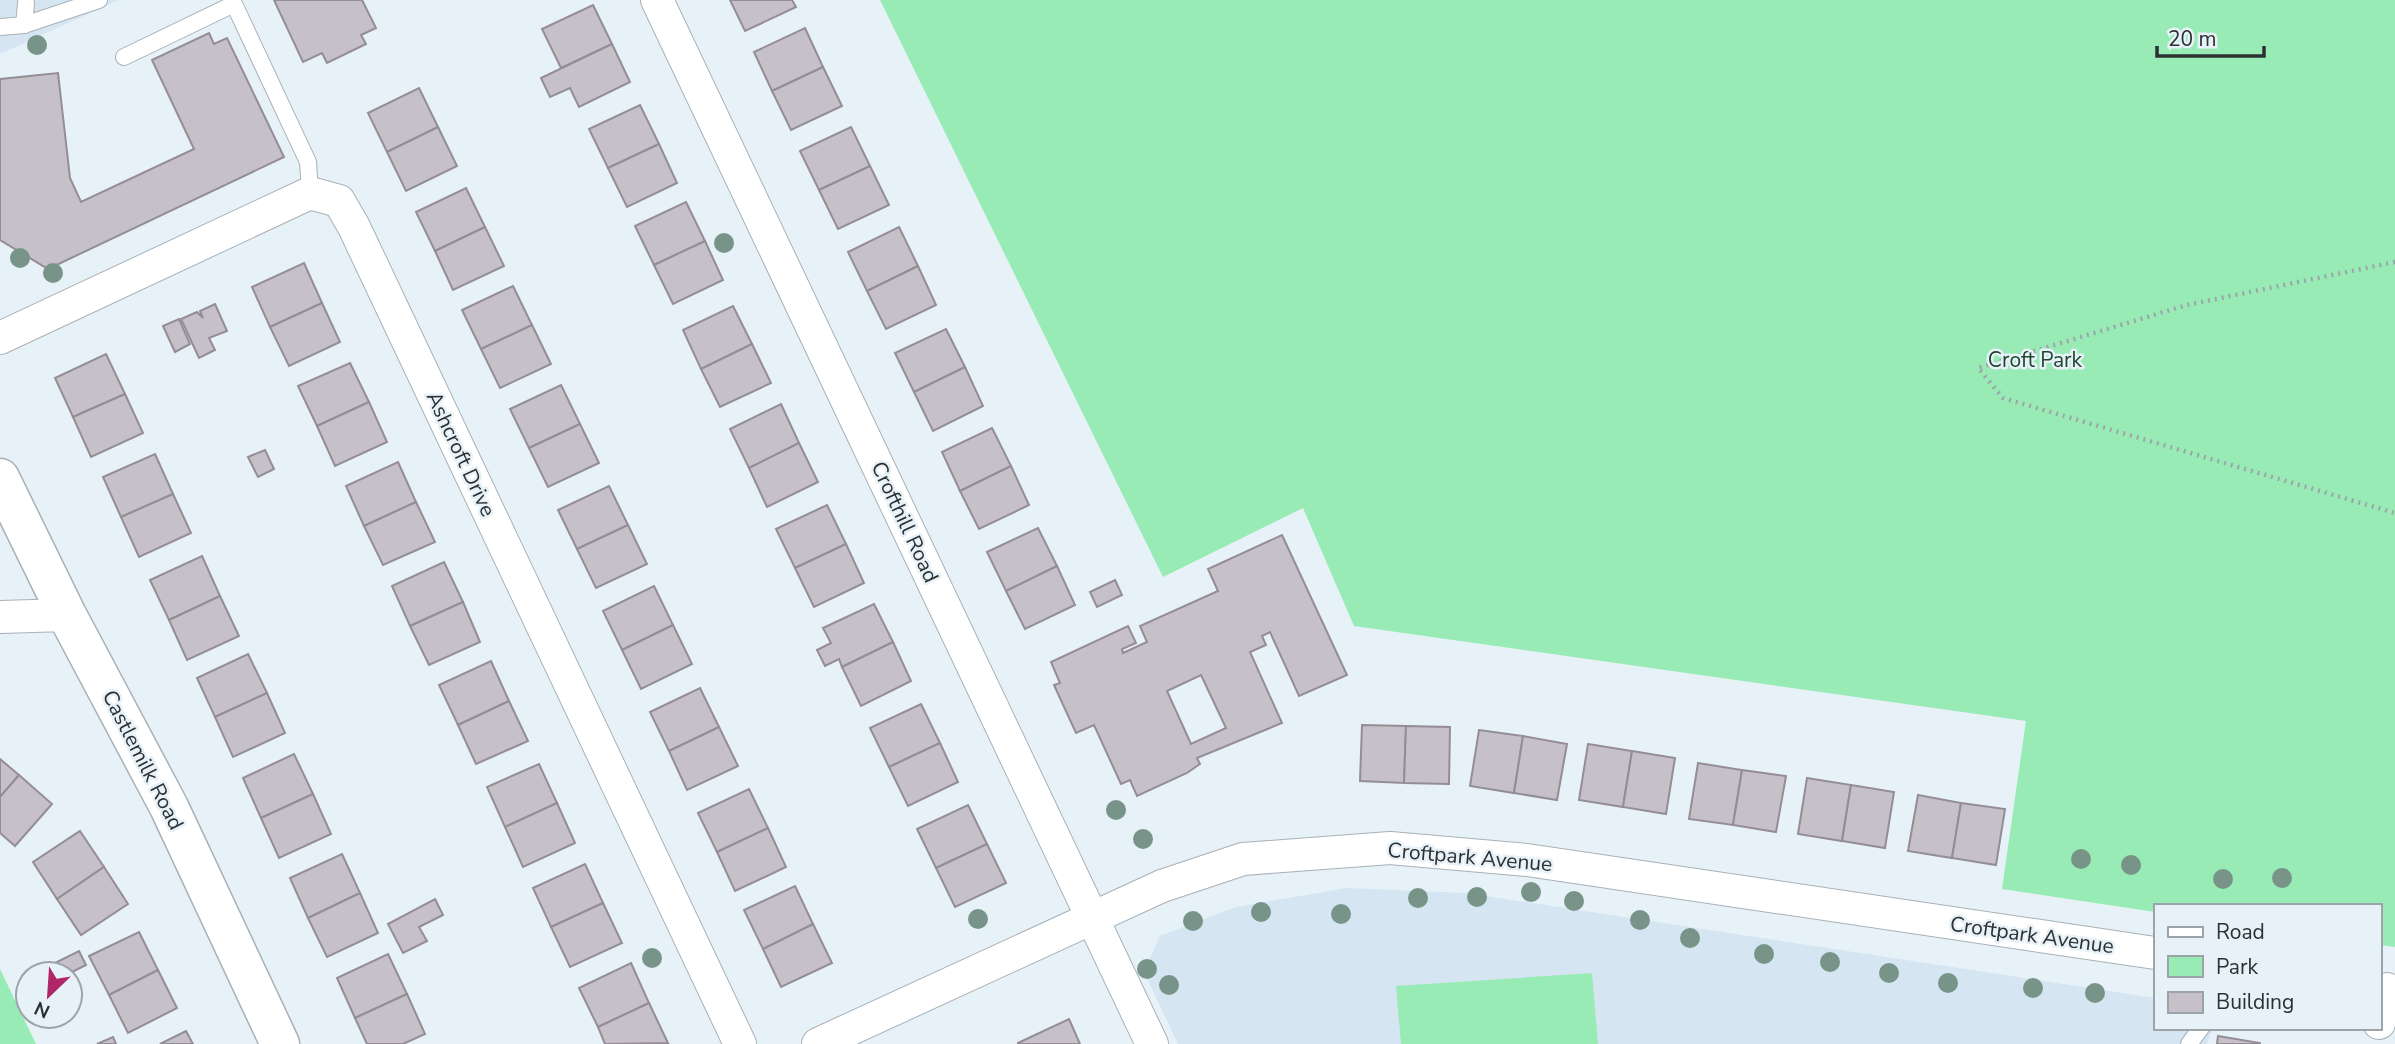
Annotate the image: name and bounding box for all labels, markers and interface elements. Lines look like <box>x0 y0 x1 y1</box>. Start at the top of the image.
scale bar <box>2157 14 2264 58</box>
text: 20 m <box>2168 25 2217 53</box>
park label: Croft Park <box>1988 346 2083 374</box>
street label: Ashcroft Drive <box>420 387 502 521</box>
street label: Crofthill Road <box>865 457 945 587</box>
street label: Castlemilk Road <box>96 685 190 835</box>
street label: Croftpark Avenue <box>1387 836 1553 878</box>
legend <box>2154 904 2381 1030</box>
street label: Croftpark Avenue <box>1948 910 2116 960</box>
text: Road <box>2216 918 2265 946</box>
text: Park <box>2216 953 2258 981</box>
north arrow <box>14 960 84 1030</box>
text: Building <box>2216 988 2294 1016</box>
text: N <box>30 995 54 1024</box>

